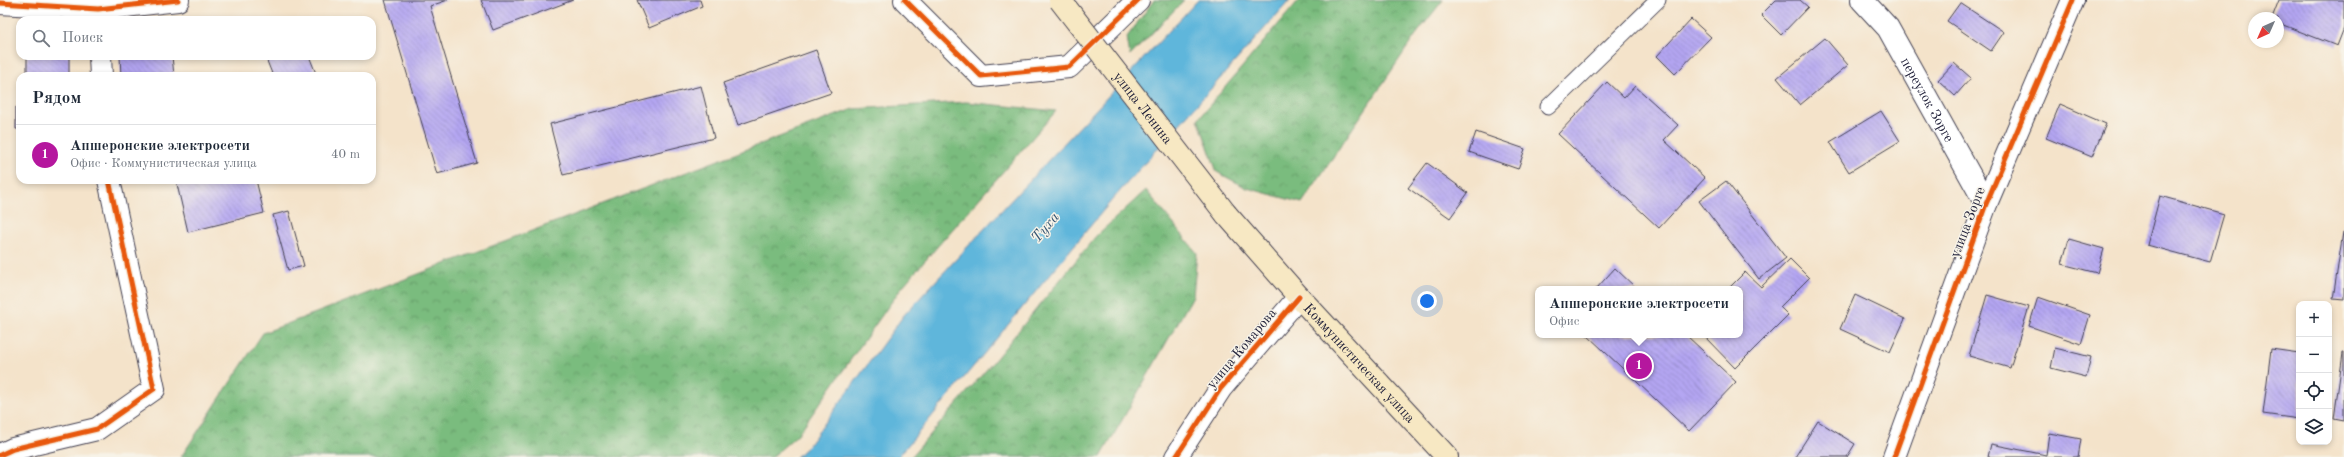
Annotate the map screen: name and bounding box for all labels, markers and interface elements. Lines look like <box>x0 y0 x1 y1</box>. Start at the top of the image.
north arrow <box>2248 12 2284 48</box>
search box <box>16 16 376 60</box>
icon: search <box>30 27 52 49</box>
text: Поиск <box>62 31 103 46</box>
street label: переулок Зорге <box>1898 55 1956 145</box>
street label: улица Ленина <box>1110 69 1175 147</box>
text: Рядом <box>32 90 81 107</box>
text: Апшеронские электросети <box>70 139 250 154</box>
text: 1 <box>41 148 49 161</box>
text: 40 m <box>331 148 360 161</box>
text: Офис · Коммунистическая улица <box>70 157 257 170</box>
street label: улица Зорге <box>1948 185 1988 260</box>
water label: Туха <box>1029 210 1063 246</box>
popup <box>1535 286 1743 338</box>
your location <box>1417 291 1437 311</box>
text: Апшеронские электросети <box>1549 297 1729 312</box>
street label: Коммунистическая улица <box>1301 301 1417 426</box>
map controls <box>2296 301 2332 445</box>
button: + <box>2296 301 2332 337</box>
street label: улица Комарова <box>1204 306 1279 391</box>
text: Офис <box>1549 315 1579 328</box>
button: − <box>2296 337 2332 373</box>
pin: 1 <box>1626 351 1652 381</box>
button: locate <box>2296 373 2332 409</box>
button: layers <box>2296 409 2332 445</box>

